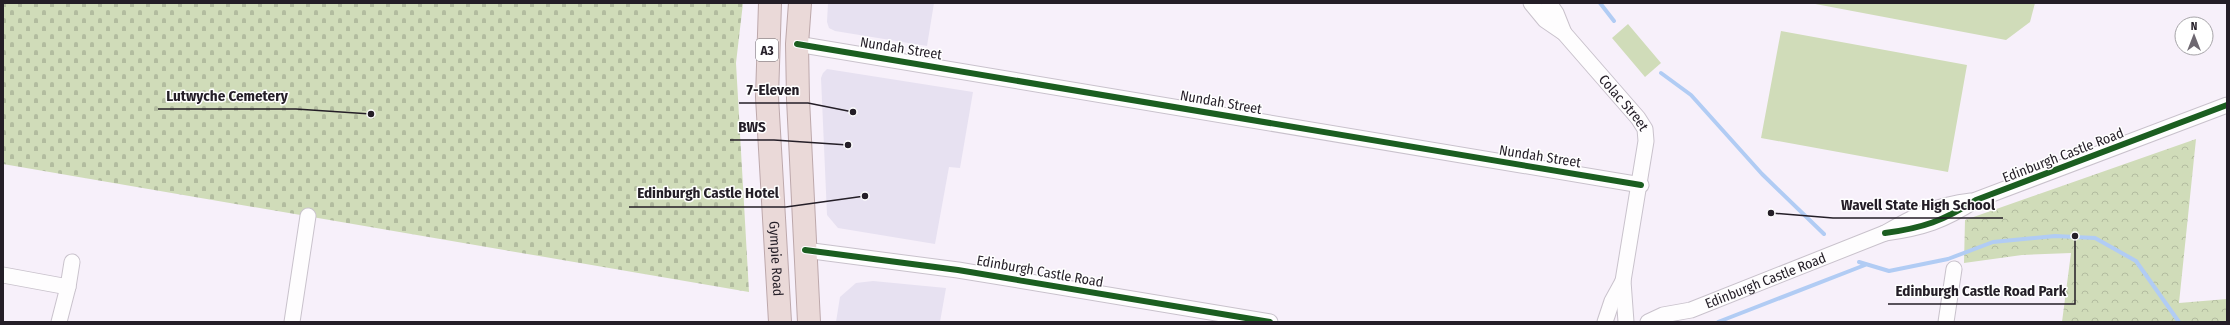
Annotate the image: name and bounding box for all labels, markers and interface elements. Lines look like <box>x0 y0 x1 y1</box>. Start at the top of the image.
north arrow <box>2174 16 2214 56</box>
text: N <box>2191 20 2197 33</box>
street label: Nundah Street <box>859 34 943 63</box>
road number: A3 <box>756 39 778 61</box>
street label: Colac Street <box>1595 71 1652 135</box>
callout: 7-Eleven <box>739 76 808 103</box>
text: 7-Eleven <box>747 81 800 99</box>
callout: Lutwyche Cemetery <box>158 82 296 109</box>
text: Lutwyche Cemetery <box>166 87 289 105</box>
street label: Nundah Street <box>1179 87 1264 118</box>
callout: BWS <box>730 113 774 140</box>
text: BWS <box>738 118 766 136</box>
street label: Edinburgh Castle Road <box>2000 125 2126 186</box>
street label: Nundah Street <box>1498 142 1582 171</box>
callout: Edinburgh Castle Hotel <box>629 180 786 207</box>
text: Edinburgh Castle Hotel <box>637 184 780 202</box>
callout: Wavell State High School <box>1833 191 2003 218</box>
text: Wavell State High School <box>1841 196 1996 214</box>
street label: Gympie Road <box>765 221 787 297</box>
street label: Edinburgh Castle Road <box>1703 249 1828 313</box>
street label: Edinburgh Castle Road <box>975 252 1105 291</box>
callout: Edinburgh Castle Road Park <box>1888 277 2075 304</box>
text: Edinburgh Castle Road Park <box>1896 282 2067 300</box>

